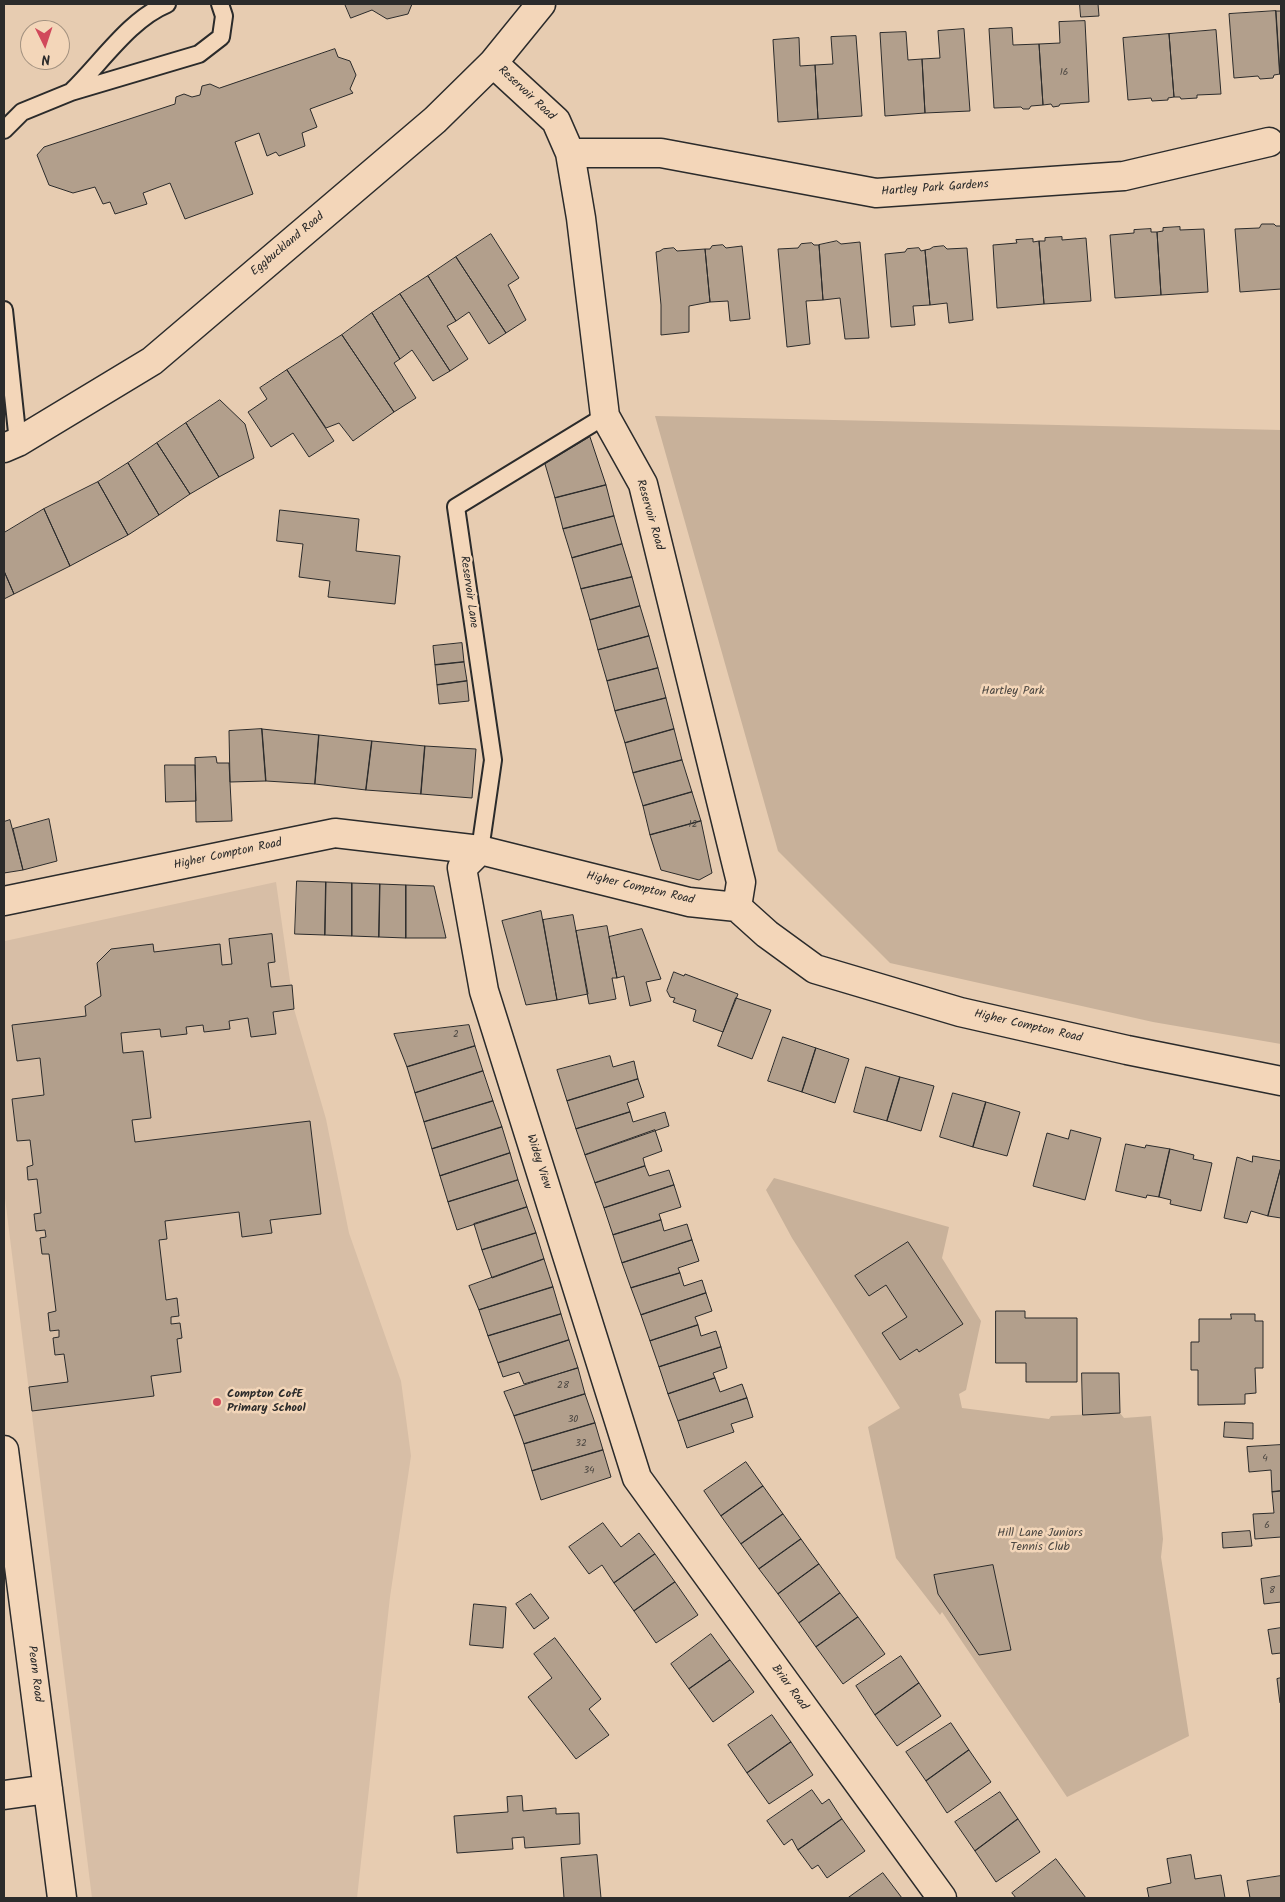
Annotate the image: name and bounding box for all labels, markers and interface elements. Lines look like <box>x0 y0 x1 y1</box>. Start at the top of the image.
north arrow <box>20 20 70 70</box>
text: N <box>41 48 51 70</box>
street label: Reservoir Road <box>494 64 558 124</box>
house number: 16 <box>1060 67 1068 79</box>
street label: Hartley Park Gardens <box>881 178 989 200</box>
street label: Eggbuckland Road <box>248 210 328 280</box>
street label: Reservoir Road <box>632 478 666 552</box>
street label: Reservoir Lane <box>456 555 480 629</box>
park label: Hartley Park <box>982 685 1044 699</box>
house number: 12 <box>689 819 697 831</box>
street label: Higher Compton Road <box>172 836 284 874</box>
street label: Higher Compton Road <box>585 870 695 908</box>
street label: Higher Compton Road <box>973 1008 1083 1046</box>
house number: 2 <box>453 1029 459 1041</box>
street label: Widey View <box>522 1133 554 1191</box>
house number: 28 <box>557 1380 569 1392</box>
place label: Compton CofE Primary School <box>227 1388 306 1416</box>
marker: Compton CofE Primary School <box>211 1396 223 1408</box>
house number: 30 <box>568 1414 578 1426</box>
house number: 32 <box>575 1438 587 1450</box>
house number: 4 <box>1262 1453 1268 1465</box>
house number: 34 <box>583 1465 595 1477</box>
house number: 6 <box>1264 1520 1270 1532</box>
park label: Hill Lane Juniors Tennis Club <box>997 1527 1083 1555</box>
house number: 8 <box>1269 1585 1275 1597</box>
street label: Pearn Road <box>23 1645 45 1703</box>
street label: Briar Road <box>768 1662 810 1714</box>

